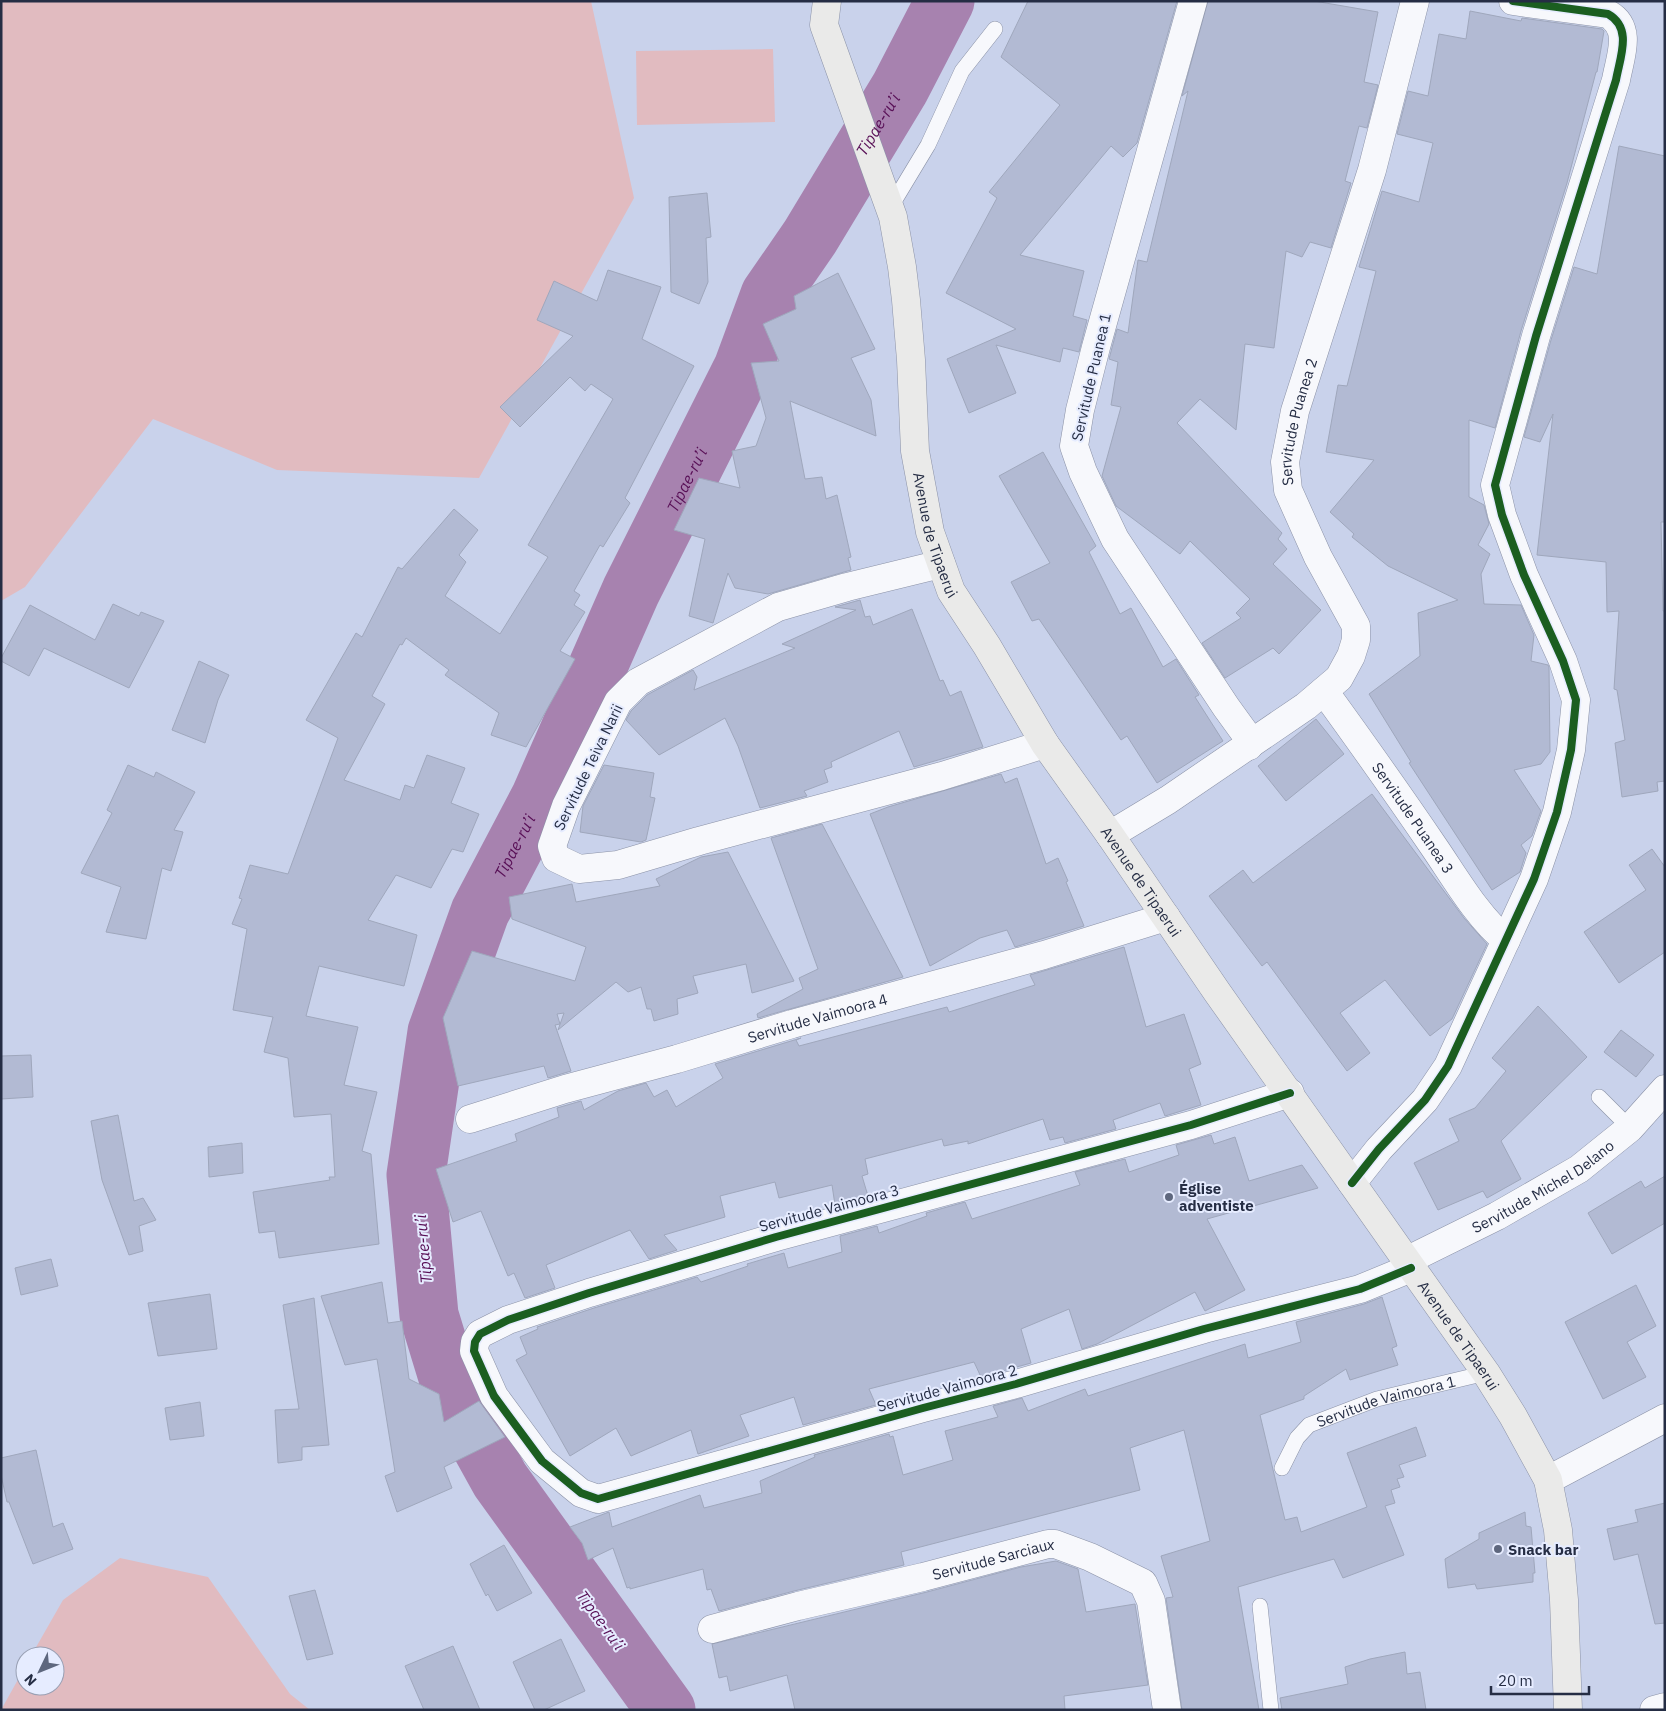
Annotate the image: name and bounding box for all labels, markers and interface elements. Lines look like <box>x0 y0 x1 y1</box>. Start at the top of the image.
water label: Tipae-ru’i <box>851 89 905 159</box>
street label: Servitude Puanea 1 <box>1067 311 1115 443</box>
street label: Servitude Puanea 2 <box>1275 355 1321 487</box>
water label: Tipae-ru’i <box>662 444 712 515</box>
street label: Avenue de Tipaerui <box>910 471 962 601</box>
street label: Servitude Teiva Narii <box>549 701 627 833</box>
street label: Servitude Puanea 3 <box>1368 758 1458 877</box>
water label: Tipae-ru’i <box>490 810 540 882</box>
street label: Avenue de Tipaerui <box>1097 822 1186 940</box>
street label: Servitude Vaimoora 4 <box>745 989 889 1046</box>
street label: Servitude Michel Delano <box>1468 1135 1617 1237</box>
place label: Église adventiste <box>1179 1179 1254 1215</box>
street label: Servitude Vaimoora 3 <box>757 1180 901 1236</box>
marker: Église adventiste <box>1163 1191 1175 1203</box>
water label: Tipae-ru’i <box>410 1213 436 1284</box>
street label: Avenue de Tipaerui <box>1414 1277 1504 1394</box>
street label: Servitude Vaimoora 2 <box>875 1360 1019 1416</box>
street label: Servitude Vaimoora 1 <box>1314 1371 1457 1431</box>
street label: Servitude Sarciaux <box>930 1535 1055 1584</box>
place label: Snack bar <box>1508 1540 1579 1559</box>
marker: Snack bar <box>1492 1543 1504 1555</box>
water label: Tipae-ru’i <box>573 1586 630 1655</box>
north arrow <box>15 1646 65 1696</box>
scale bar <box>1491 1664 1588 1696</box>
text: N <box>20 1670 41 1690</box>
text: 20 m <box>1498 1671 1533 1690</box>

